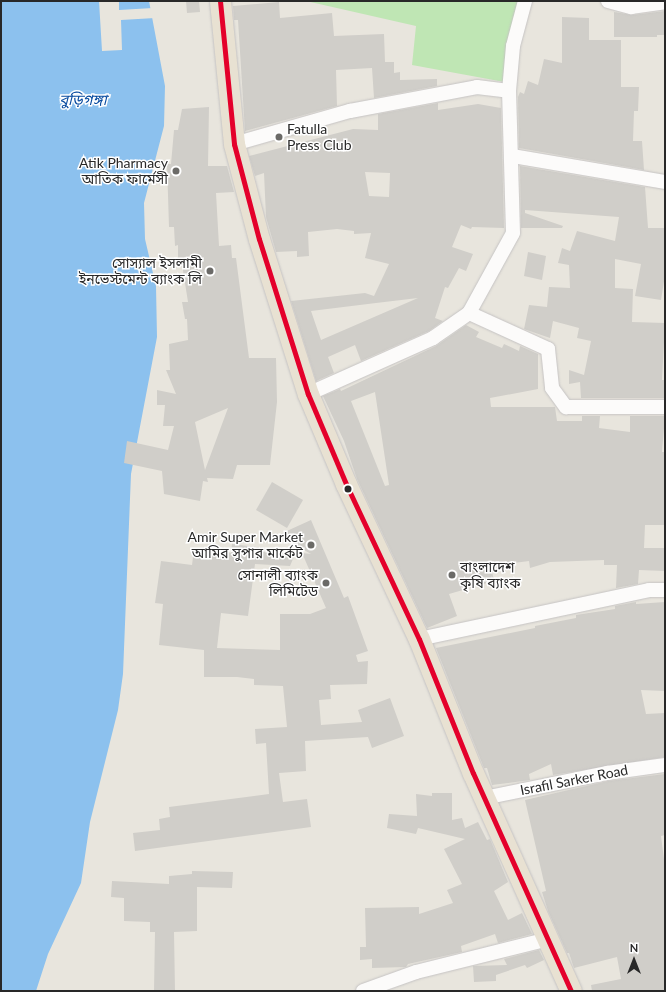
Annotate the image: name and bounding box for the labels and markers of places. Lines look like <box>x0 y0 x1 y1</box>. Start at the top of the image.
place label: Fatulla Press Club <box>287 121 351 154</box>
marker: Fatulla Press Club <box>274 132 284 142</box>
place label: Atik Pharmacy আতিক ফার্মেসী <box>79 155 168 188</box>
marker: Atik Pharmacy আতিক ফার্মেসী <box>171 166 181 176</box>
place label: সোস্যাল ইসলামী ইনভেস্টমেন্ট ব্যাংক লি <box>79 255 202 288</box>
marker: সোস্যাল ইসলামী ইনভেস্টমেন্ট ব্যাংক লি <box>205 266 215 276</box>
unlabelled marker <box>343 484 353 494</box>
place label: Amir Super Market আমির সুপার মার্কেট <box>187 529 303 562</box>
marker: Amir Super Market আমির সুপার মার্কেট <box>306 540 316 550</box>
place label: বাংলাদেশ কৃষি ব্যাংক <box>460 559 521 592</box>
place label: সোনালী ব্যাংক লিমিটেড <box>238 567 318 600</box>
marker: বাংলাদেশ কৃষি ব্যাংক <box>447 570 457 580</box>
marker: সোনালী ব্যাংক লিমিটেড <box>321 578 331 588</box>

